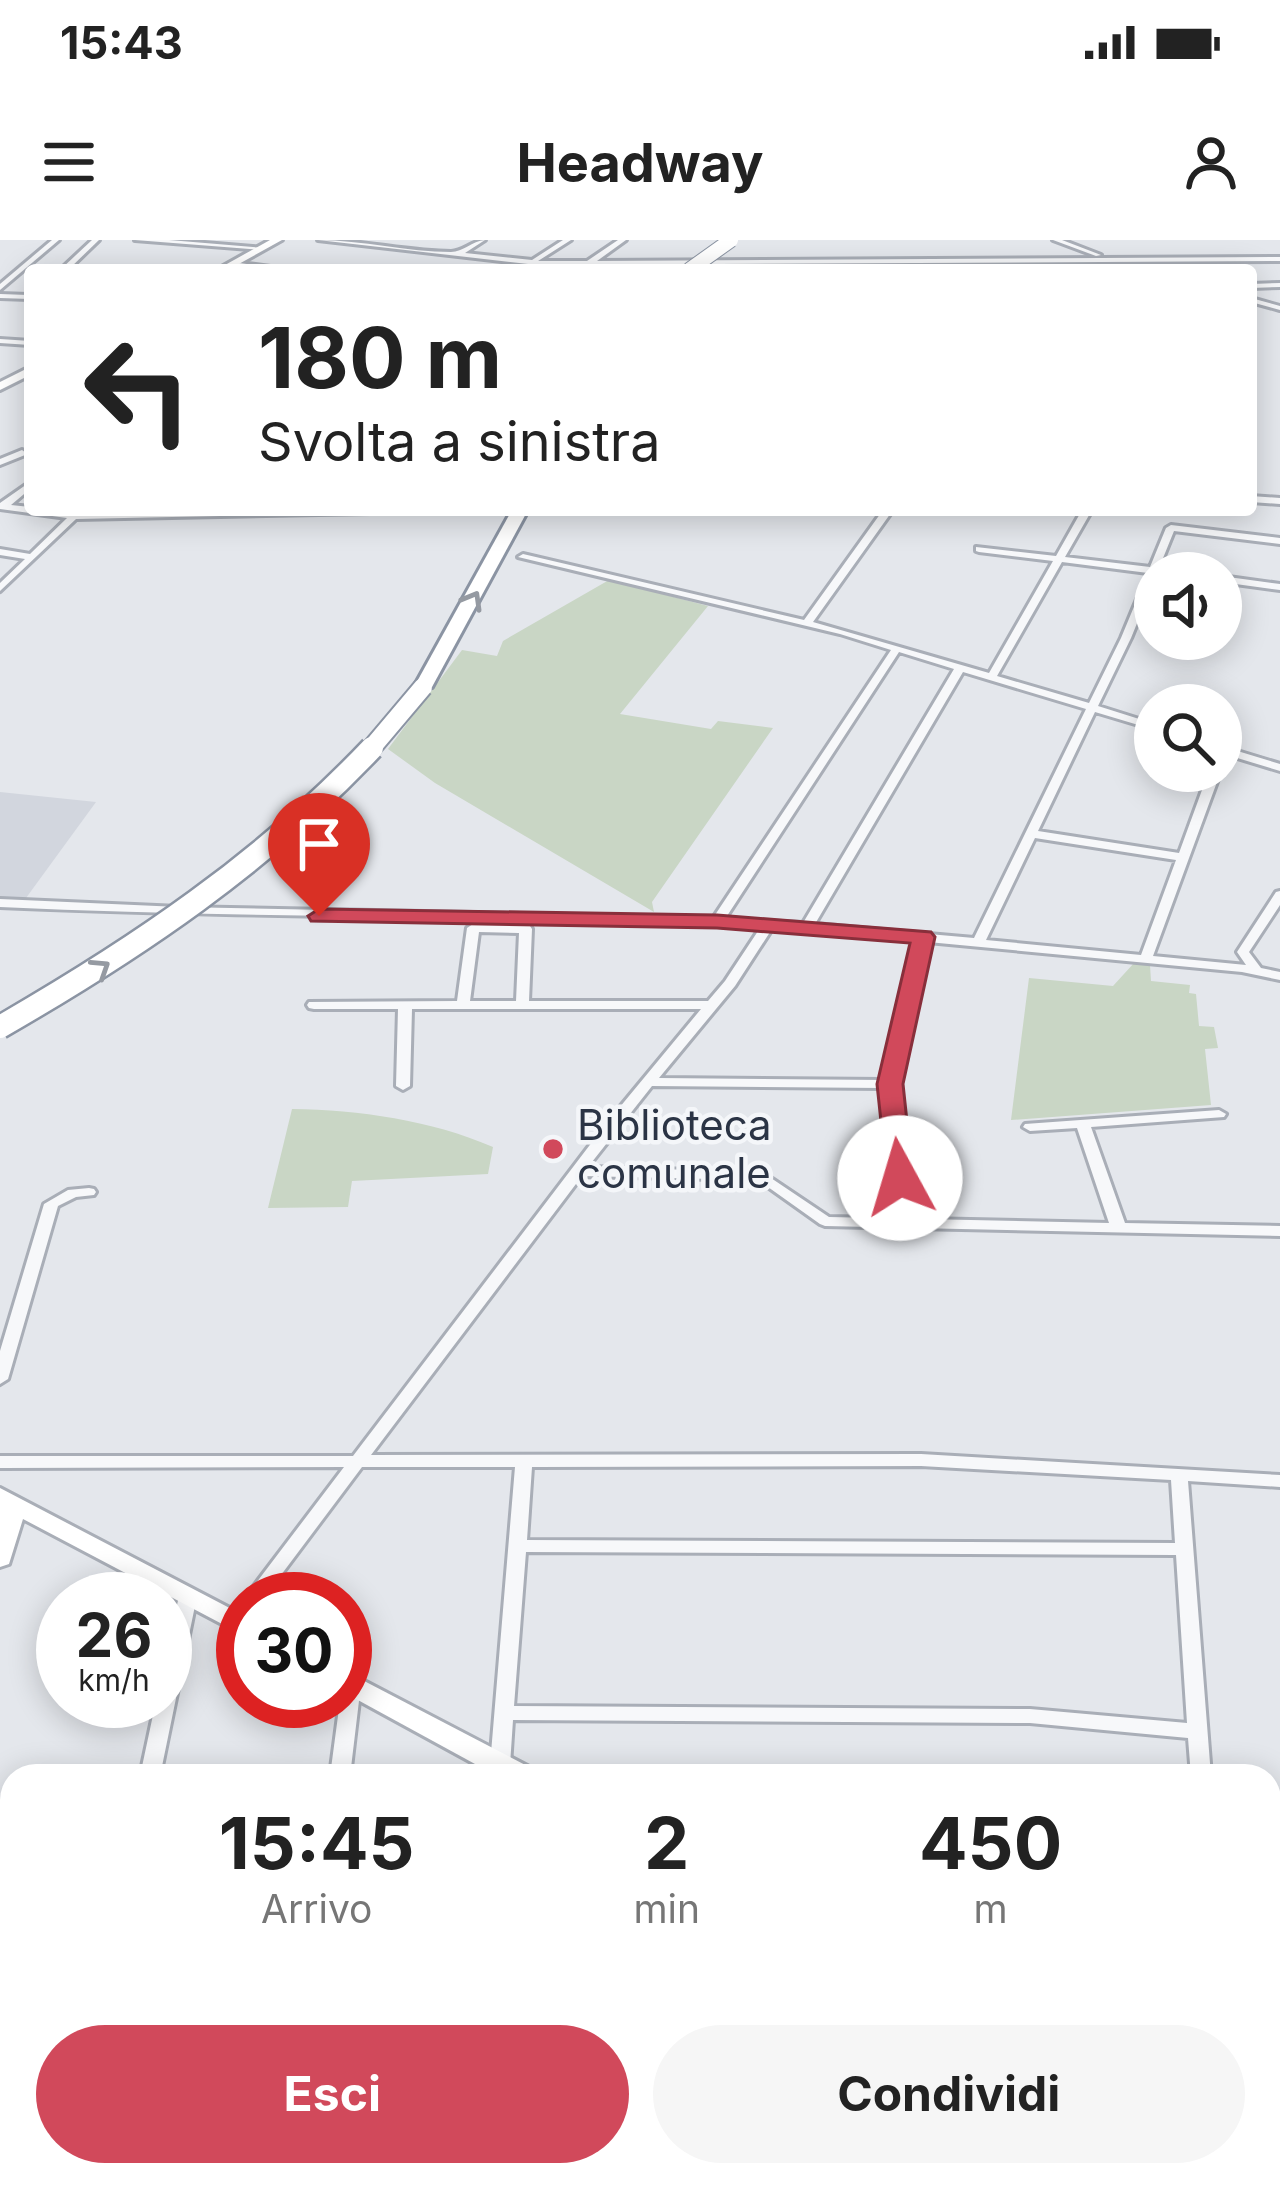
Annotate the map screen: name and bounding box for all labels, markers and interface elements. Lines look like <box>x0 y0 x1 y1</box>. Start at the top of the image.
text: 15:43 <box>60 15 183 70</box>
icon: menu <box>36 129 102 195</box>
icon: person <box>1178 129 1244 195</box>
text: Headway <box>516 130 764 195</box>
text: 180 m <box>258 307 502 408</box>
icon: left <box>60 312 216 468</box>
text: Svolta a sinistra <box>258 409 661 474</box>
map controls <box>1134 552 1242 792</box>
button: sound <box>1134 552 1242 660</box>
one-way arrow <box>459 591 482 612</box>
button: search <box>1134 684 1242 792</box>
pin <box>268 793 370 916</box>
icon: arrive <box>286 811 352 877</box>
one-way arrow <box>88 960 110 983</box>
place label: Biblioteca comunale <box>577 1099 772 1198</box>
position arrow <box>837 1115 963 1241</box>
marker: Biblioteca comunale <box>540 1136 566 1162</box>
speed limit sign: 30 <box>216 1572 372 1728</box>
text: 26 <box>76 1599 152 1671</box>
text: km/h <box>78 1662 150 1698</box>
text: 15:45 <box>219 1799 415 1886</box>
text: 2 <box>644 1799 689 1886</box>
text: 450 <box>919 1799 1062 1886</box>
text: Arrivo <box>261 1885 372 1932</box>
text: min <box>633 1885 700 1932</box>
text: m <box>973 1885 1008 1932</box>
button: Esci <box>36 2025 629 2163</box>
button: Condividi <box>653 2025 1245 2163</box>

